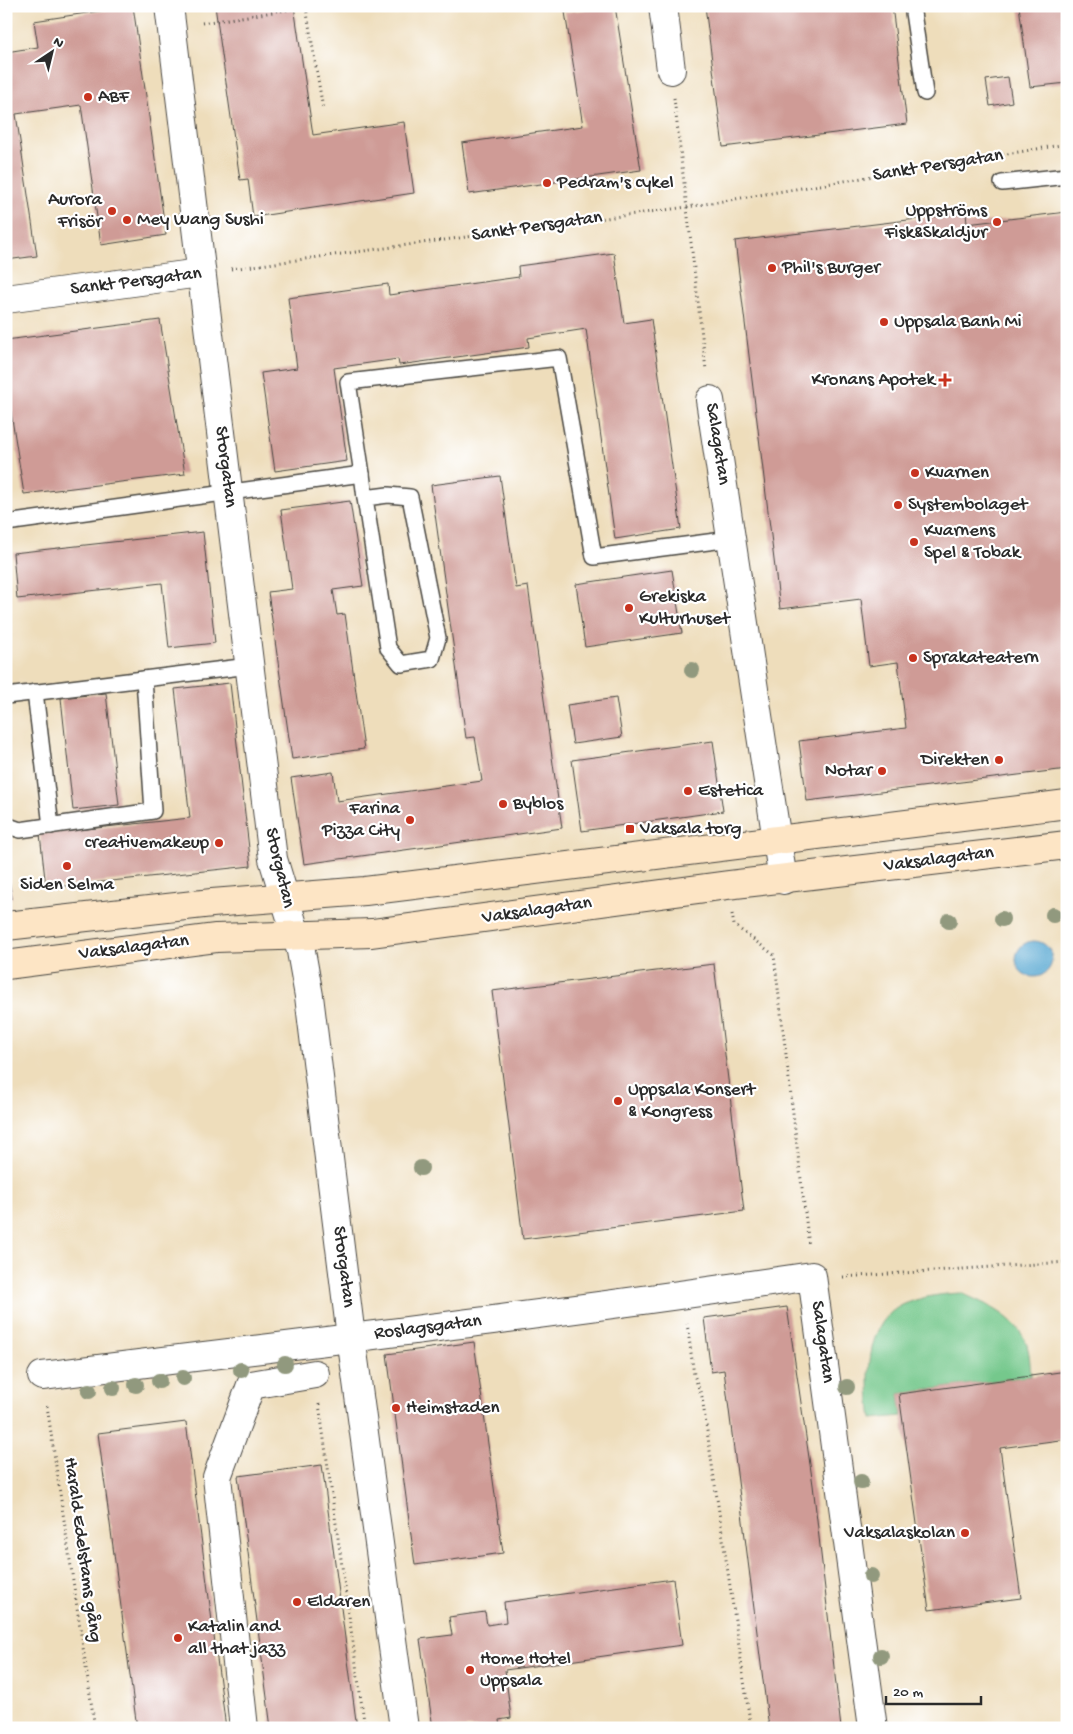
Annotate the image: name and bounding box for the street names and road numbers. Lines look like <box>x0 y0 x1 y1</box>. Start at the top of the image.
street label: Sankt Persgatan <box>871 144 1005 188</box>
street label: Sankt Persgatan <box>470 206 604 248</box>
street label: Sankt Persgatan <box>69 263 203 301</box>
street label: Salagatan <box>699 401 735 487</box>
street label: Storgatan <box>209 425 241 509</box>
street label: Storgatan <box>259 826 299 910</box>
street label: Vaksalagatan <box>882 842 995 878</box>
street label: Vaksalagatan <box>480 892 593 930</box>
street label: Vaksalagatan <box>77 930 190 966</box>
street label: Storgatan <box>327 1225 359 1309</box>
street label: Salagatan <box>805 1299 839 1385</box>
street label: Roslagsgatan <box>373 1310 483 1346</box>
street label: Harald Edelstams gång <box>58 1456 106 1644</box>

